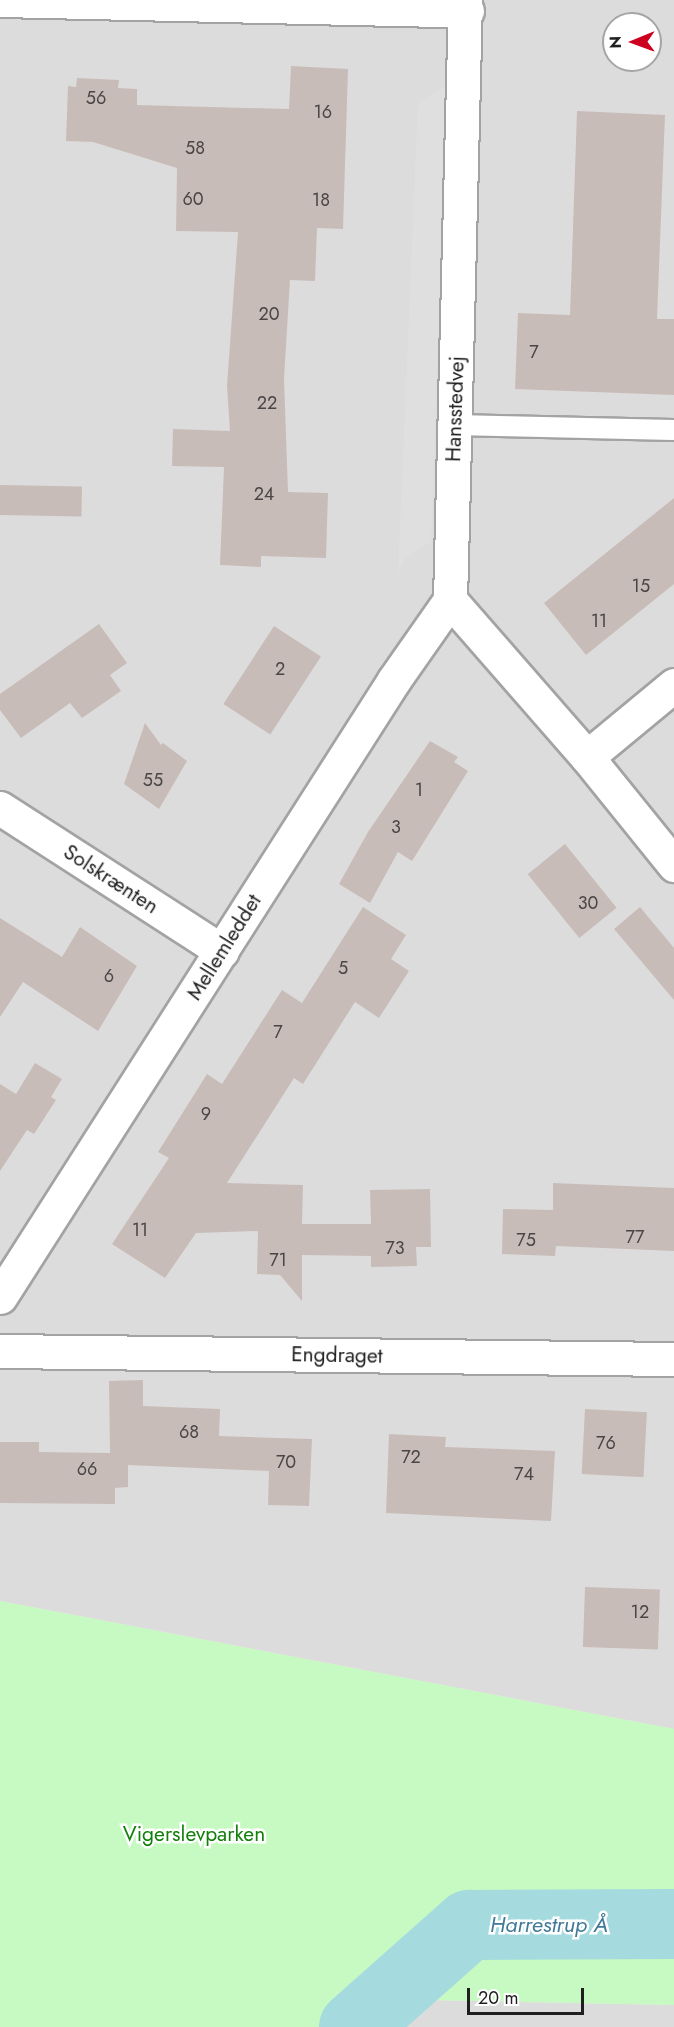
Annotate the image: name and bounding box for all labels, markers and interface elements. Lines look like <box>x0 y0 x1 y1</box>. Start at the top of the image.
north arrow <box>602 12 662 72</box>
text: N <box>604 36 627 49</box>
house number: 56 <box>86 87 106 109</box>
house number: 16 <box>314 101 332 123</box>
house number: 58 <box>185 137 205 159</box>
house number: 60 <box>182 188 204 210</box>
house number: 18 <box>312 189 330 211</box>
house number: 20 <box>258 303 280 325</box>
house number: 7 <box>529 341 539 363</box>
street label: Hansstedvej <box>441 356 469 462</box>
house number: 22 <box>257 392 277 414</box>
house number: 24 <box>254 483 274 505</box>
house number: 15 <box>632 575 650 597</box>
house number: 11 <box>591 610 607 632</box>
house number: 2 <box>275 658 285 680</box>
house number: 55 <box>143 769 163 791</box>
house number: 1 <box>415 779 423 801</box>
house number: 3 <box>391 816 401 838</box>
street label: Solskrænten <box>59 839 163 919</box>
street label: Mellemleddet <box>181 889 267 1005</box>
house number: 30 <box>578 892 598 914</box>
house number: 5 <box>338 957 348 979</box>
house number: 6 <box>104 965 114 987</box>
house number: 7 <box>273 1021 283 1043</box>
house number: 9 <box>201 1103 211 1125</box>
house number: 11 <box>132 1219 148 1241</box>
house number: 77 <box>626 1226 644 1248</box>
house number: 75 <box>516 1229 536 1251</box>
house number: 73 <box>385 1237 405 1259</box>
house number: 71 <box>269 1249 287 1271</box>
street label: Engdraget <box>291 1342 383 1368</box>
house number: 68 <box>179 1421 199 1443</box>
house number: 76 <box>596 1432 616 1454</box>
house number: 72 <box>401 1446 421 1468</box>
house number: 70 <box>276 1451 296 1473</box>
house number: 66 <box>77 1458 97 1480</box>
house number: 74 <box>514 1463 534 1485</box>
house number: 12 <box>631 1601 649 1623</box>
park label: Vigerslevparken <box>123 1821 265 1847</box>
water label: Harrestrup Å <box>490 1912 608 1938</box>
scale bar <box>470 1976 587 2014</box>
text: 20 m <box>478 1985 518 2011</box>

